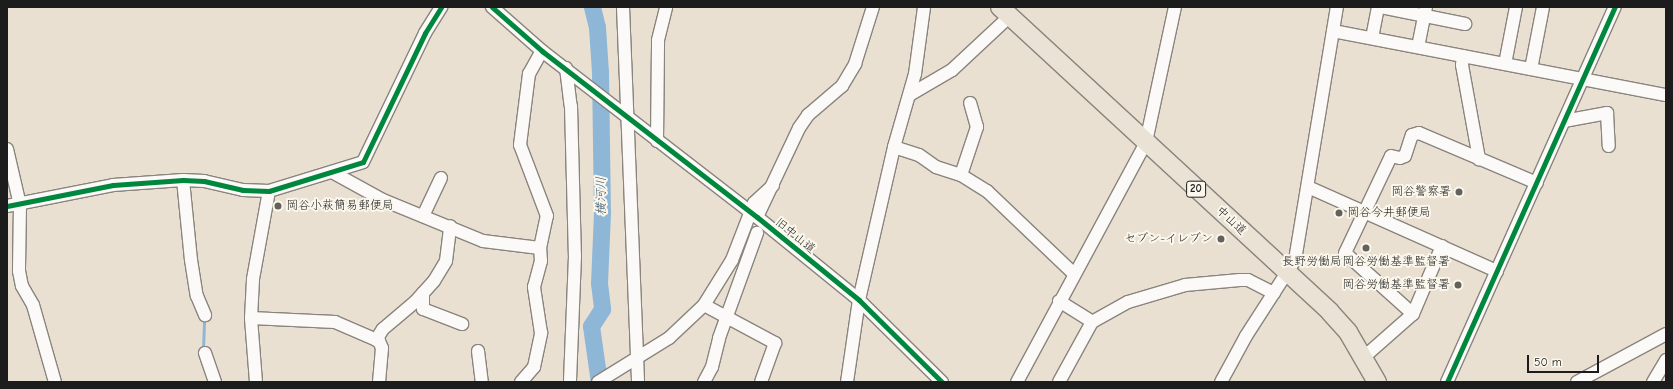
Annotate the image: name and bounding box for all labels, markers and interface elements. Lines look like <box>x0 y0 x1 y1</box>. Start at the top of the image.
water label: 横河川 <box>593 177 609 215</box>
road number: 20 <box>1186 180 1206 198</box>
place label: 岡谷警察署 <box>1391 185 1451 199</box>
marker: 岡谷警察署 <box>1454 187 1464 197</box>
place label: 岡谷小萩簡易郵便局 <box>286 199 394 213</box>
marker: 岡谷小萩簡易郵便局 <box>273 201 283 211</box>
street label: 中山道 <box>1213 203 1249 239</box>
place label: 岡谷今井郵便局 <box>1347 206 1431 220</box>
marker: 岡谷今井郵便局 <box>1334 208 1344 218</box>
street label: 旧中山道 <box>772 215 818 257</box>
place label: セブン-イレブン <box>1124 232 1213 246</box>
marker: セブン-イレブン <box>1216 234 1226 244</box>
marker: 長野労働局岡谷労働基準監督署 <box>1361 243 1371 253</box>
place label: 長野労働局岡谷労働基準監督署 <box>1282 255 1450 269</box>
place label: 岡谷労働基準監督署 <box>1342 278 1450 292</box>
marker: 岡谷労働基準監督署 <box>1453 280 1463 290</box>
scale bar <box>1529 347 1601 373</box>
text: 50 m <box>1534 355 1562 369</box>

